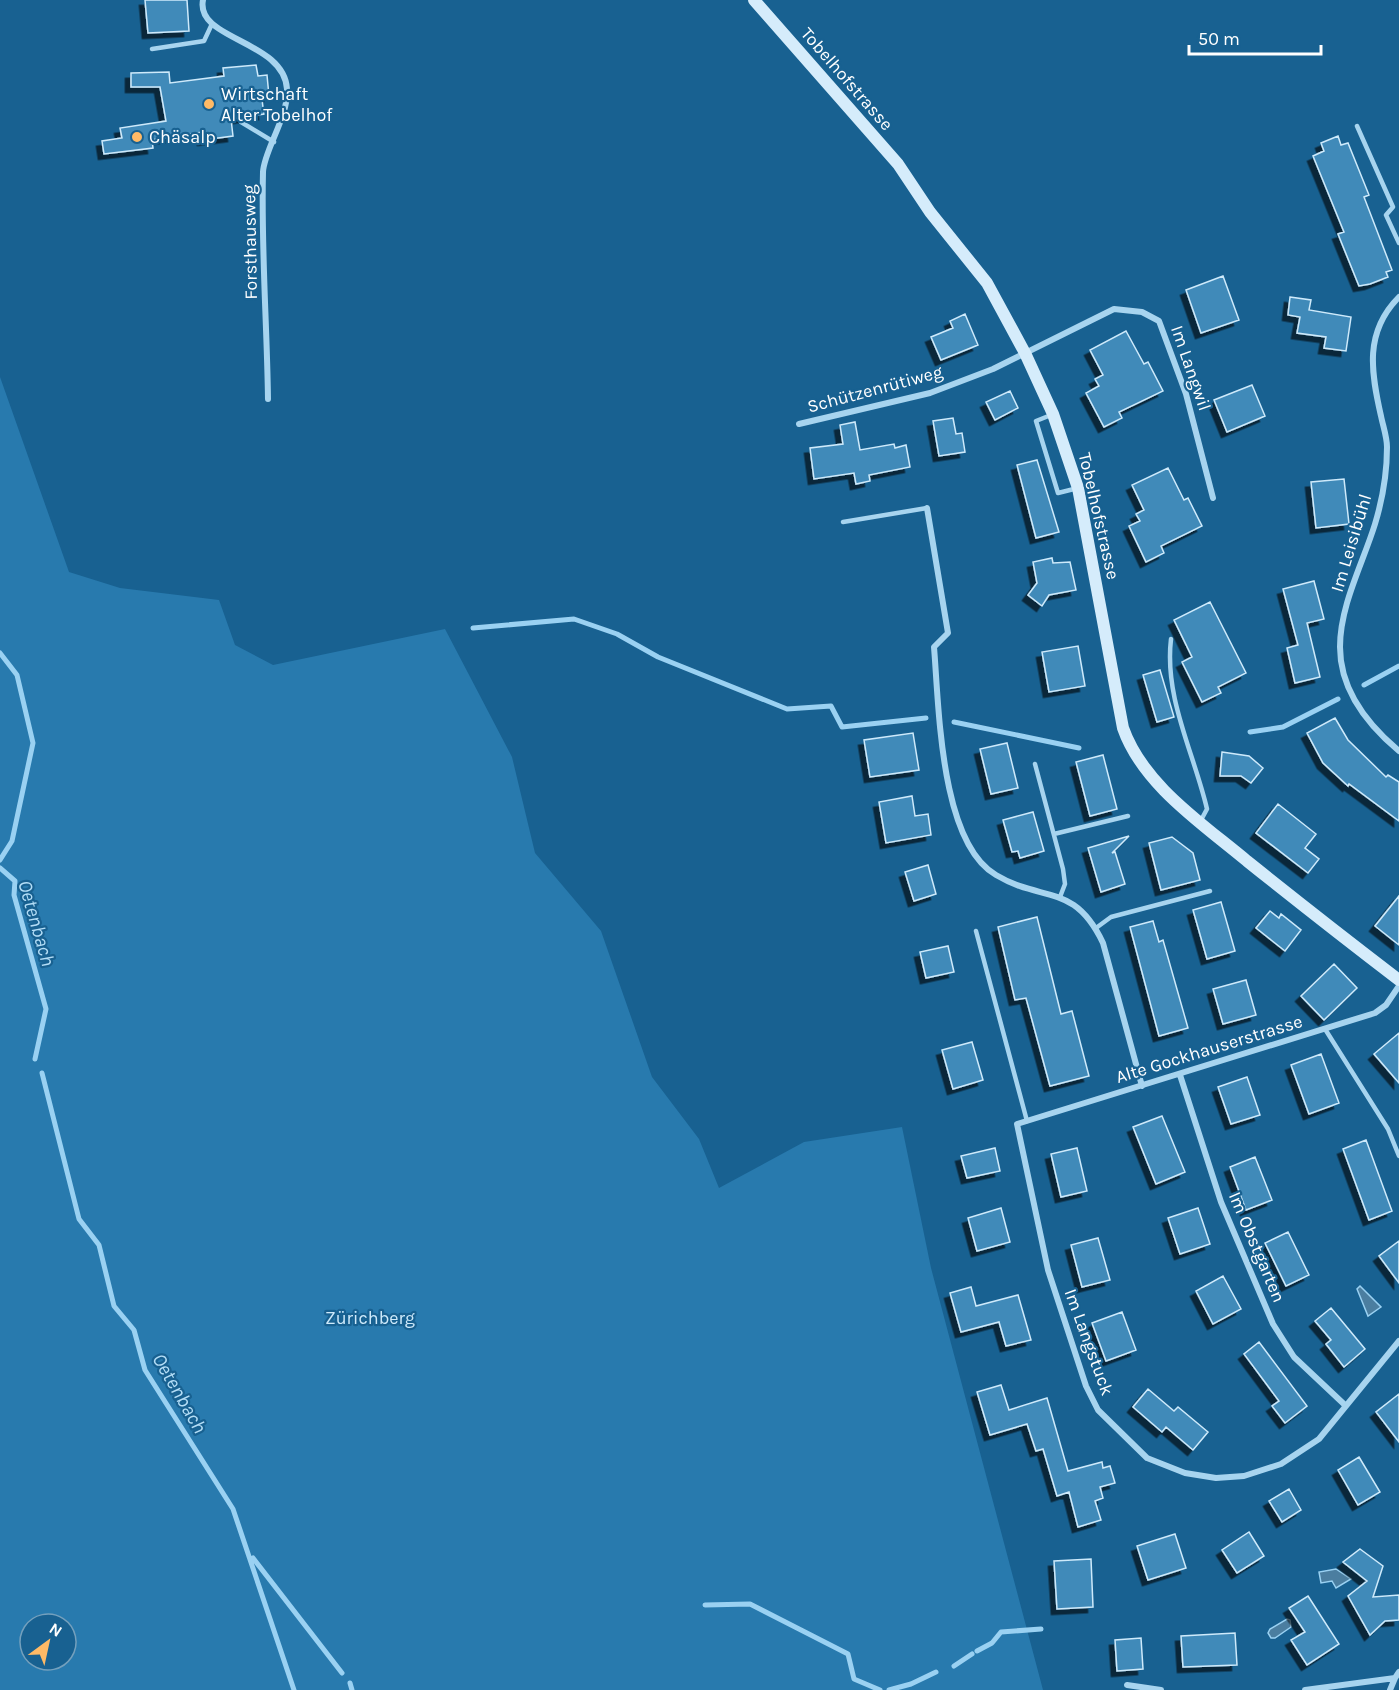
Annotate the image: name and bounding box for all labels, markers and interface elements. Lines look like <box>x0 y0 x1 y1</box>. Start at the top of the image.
scale bar <box>1189 18 1321 56</box>
street label: Tobelhofstrasse <box>796 23 898 135</box>
text: 50 m <box>1198 28 1240 50</box>
place label: Wirtschaft Alter Tobelhof <box>221 83 333 126</box>
marker: Wirtschaft Alter Tobelhof <box>202 97 216 111</box>
place label: Chäsalp <box>149 126 216 148</box>
marker: Chäsalp <box>130 130 144 144</box>
street label: Forsthausweg <box>238 184 262 300</box>
street label: Im Langwil <box>1166 322 1216 414</box>
street label: Schützenrütiweg <box>805 360 945 418</box>
street label: Tobelhofstrasse <box>1074 450 1124 582</box>
street label: Im Leisibühl <box>1326 491 1376 595</box>
water label: Oetenbach <box>13 877 60 969</box>
street label: Alte Gockhauserstrasse <box>1113 1010 1305 1088</box>
street label: Im Obstgarten <box>1224 1188 1290 1306</box>
street label: Im Langstuck <box>1059 1286 1119 1398</box>
park label: Zürichberg <box>325 1307 415 1329</box>
water label: Oetenbach <box>147 1349 212 1437</box>
north arrow <box>18 1612 78 1672</box>
text: N <box>46 1619 66 1641</box>

